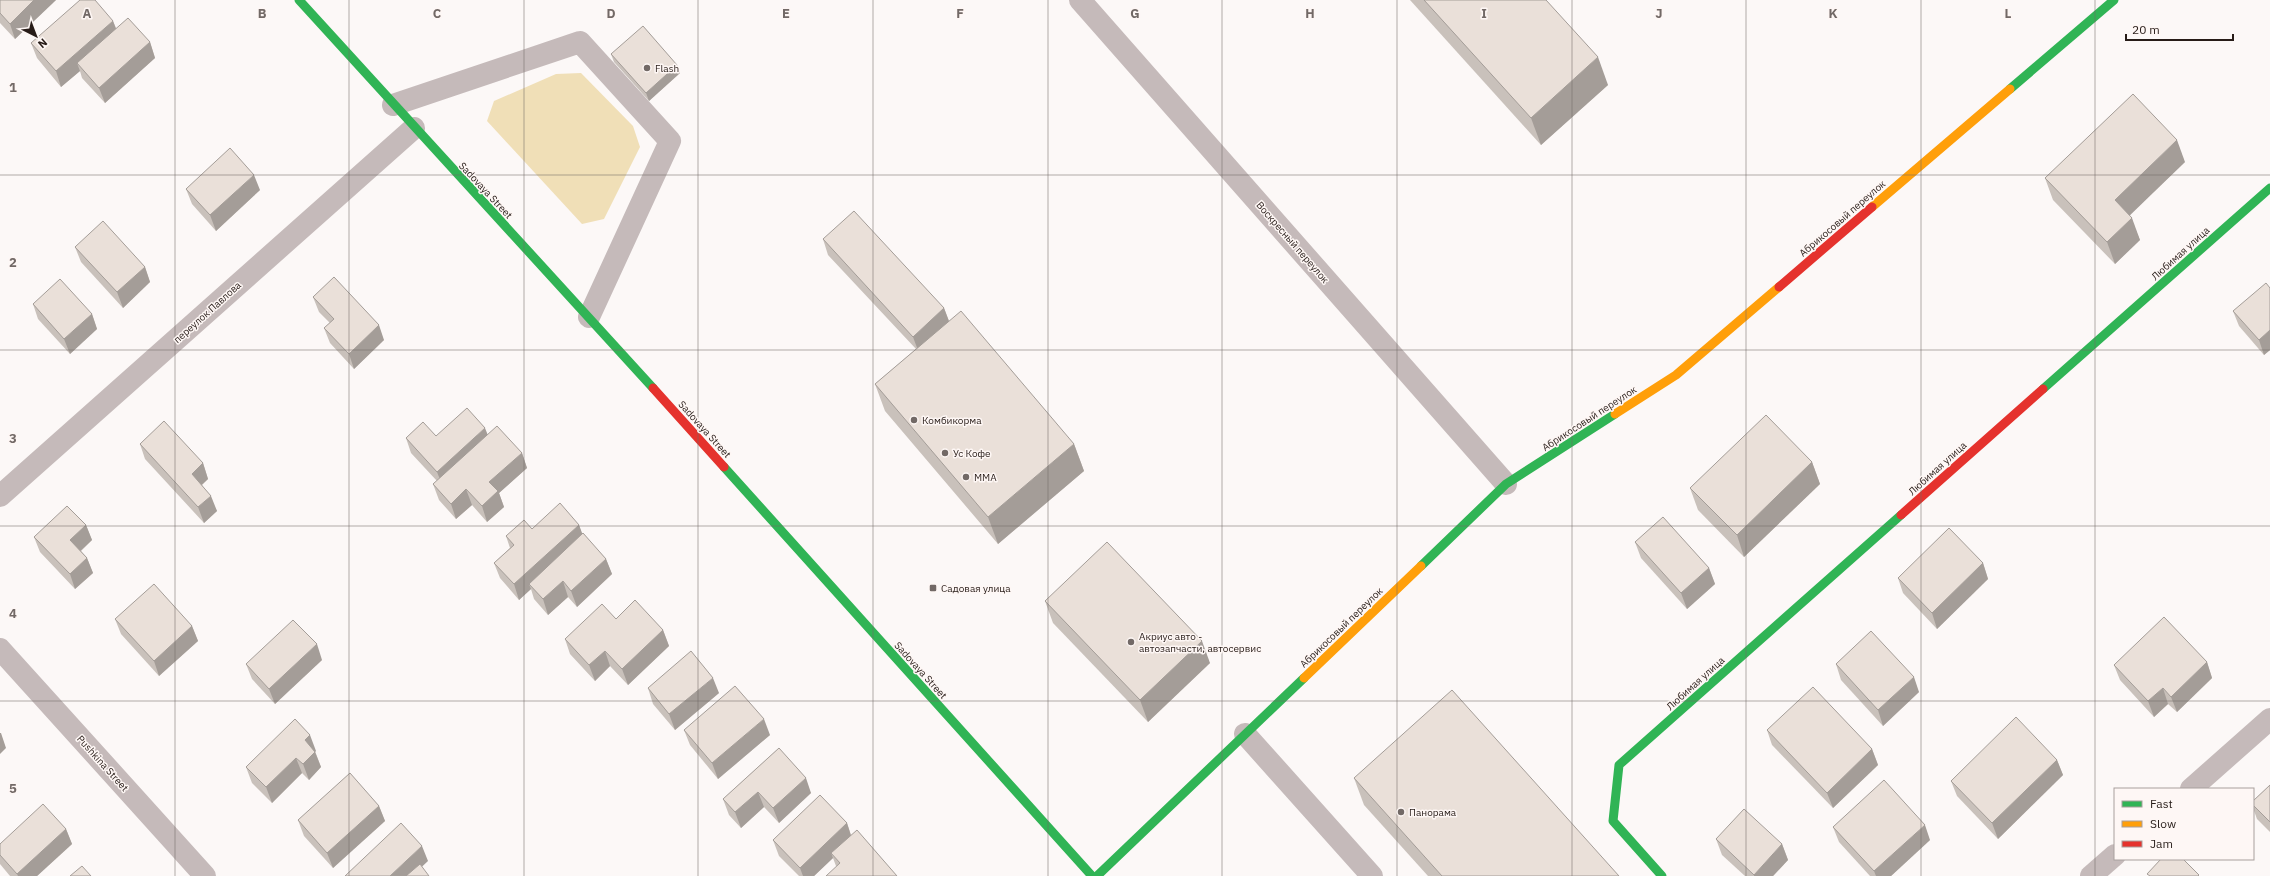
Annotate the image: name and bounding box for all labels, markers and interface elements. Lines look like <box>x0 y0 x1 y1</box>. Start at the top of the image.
text: A <box>83 5 92 22</box>
text: B <box>258 5 267 22</box>
text: C <box>433 5 442 22</box>
text: D <box>606 5 616 22</box>
text: E <box>782 5 790 22</box>
text: F <box>956 5 964 22</box>
text: G <box>1130 5 1140 22</box>
text: H <box>1305 5 1315 22</box>
text: I <box>1481 5 1487 22</box>
text: J <box>1655 5 1663 22</box>
text: K <box>1828 5 1838 22</box>
text: L <box>2005 5 2012 22</box>
north arrow <box>16 16 56 56</box>
scale bar <box>2126 16 2233 42</box>
text: 20 m <box>2132 22 2160 37</box>
text: N <box>35 36 50 51</box>
place label: Flash <box>655 62 679 75</box>
marker: Flash <box>642 63 652 73</box>
text: 1 <box>9 79 17 96</box>
street label: Sadovaya Street <box>456 159 515 222</box>
street label: Абрикосовый переулок <box>1796 177 1889 259</box>
street label: Воскресный переулок <box>1253 199 1332 286</box>
street label: Любимая улица <box>2149 223 2213 283</box>
text: 2 <box>9 254 17 271</box>
street label: переулок Павлова <box>171 278 244 346</box>
street label: Абрикосовый переулок <box>1539 383 1639 454</box>
street label: Sadovaya Street <box>676 398 734 461</box>
place label: Комбикорма <box>922 414 982 427</box>
marker: Комбикорма <box>909 415 919 425</box>
text: 3 <box>9 430 17 447</box>
street label: Любимая улица <box>1906 438 1970 498</box>
place label: Ус Кофе <box>953 447 991 460</box>
marker: Ус Кофе <box>940 448 950 458</box>
place label: ММА <box>974 471 997 484</box>
marker: ММА <box>961 472 971 482</box>
place label: Садовая улица <box>941 582 1011 595</box>
marker: Садовая улица <box>928 583 938 593</box>
street label: Абрикосовый переулок <box>1297 584 1386 670</box>
text: 4 <box>9 605 17 622</box>
place label: Акриус авто - автозапчасти, автосервис <box>1139 630 1261 655</box>
marker: Акриус авто - автозапчасти, автосервис <box>1126 637 1136 647</box>
street label: Sadovaya Street <box>892 639 950 702</box>
street label: Любимая улица <box>1664 653 1728 713</box>
street label: Pushkina Street <box>74 733 131 794</box>
text: 5 <box>9 780 17 797</box>
legend <box>2114 788 2254 860</box>
text: Fast <box>2150 796 2173 811</box>
place label: Панорама <box>1409 806 1457 819</box>
marker: Панорама <box>1396 807 1406 817</box>
text: Slow <box>2150 816 2176 831</box>
text: Jam <box>2150 836 2173 851</box>

